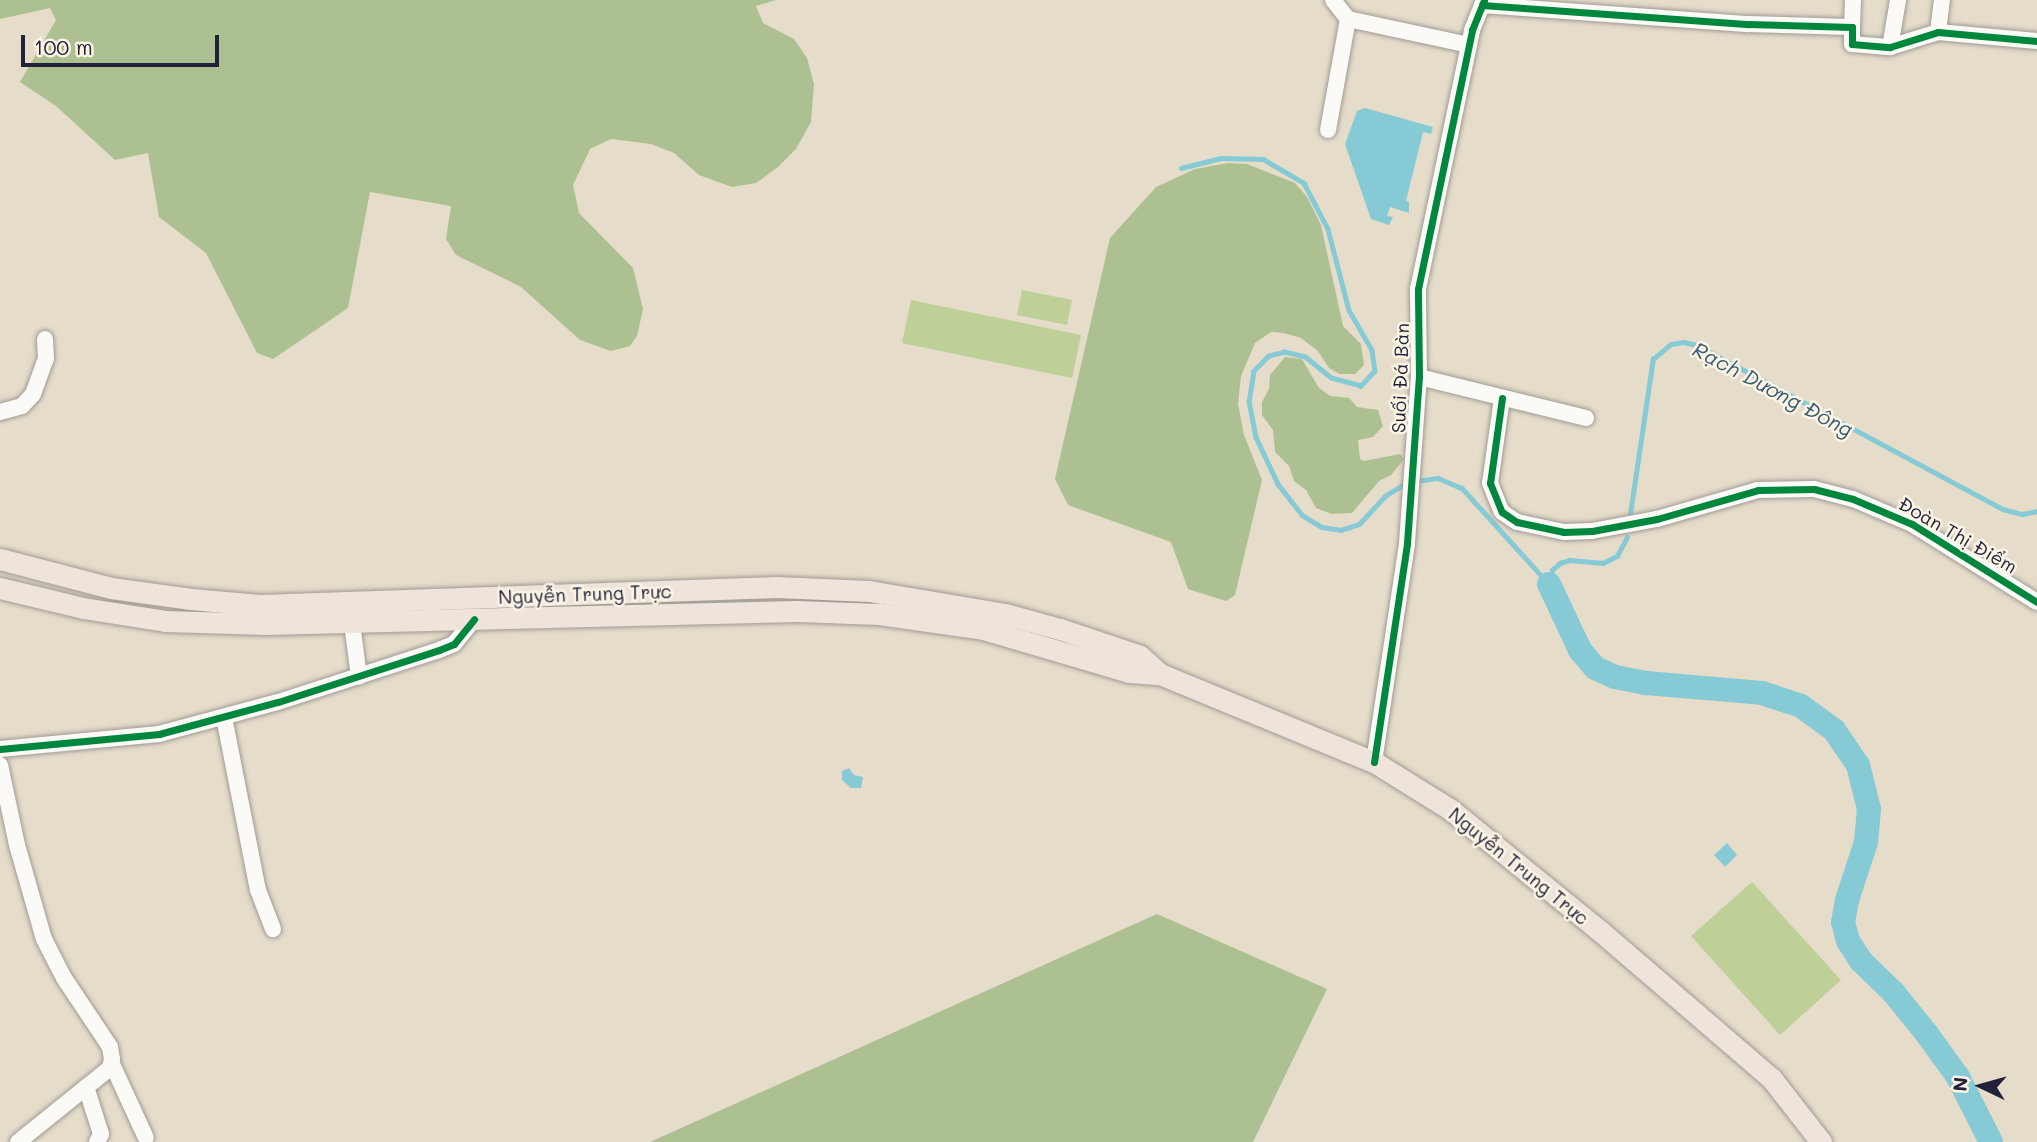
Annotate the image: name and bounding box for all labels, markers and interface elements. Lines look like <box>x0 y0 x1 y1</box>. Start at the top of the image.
scale bar <box>24 21 222 65</box>
text: 100 m <box>34 33 93 60</box>
street label: Suối Đá Bàn <box>1387 323 1413 433</box>
water label: Rạch Dương Đông <box>1689 336 1857 442</box>
street label: Đoàn Thị Điểm <box>1895 492 2021 578</box>
street label: Nguyễn Trung Trực <box>498 580 672 608</box>
street label: Nguyễn Trung Trực <box>1444 803 1594 929</box>
north arrow <box>1946 1051 2016 1121</box>
text: N <box>1947 1076 1973 1092</box>

